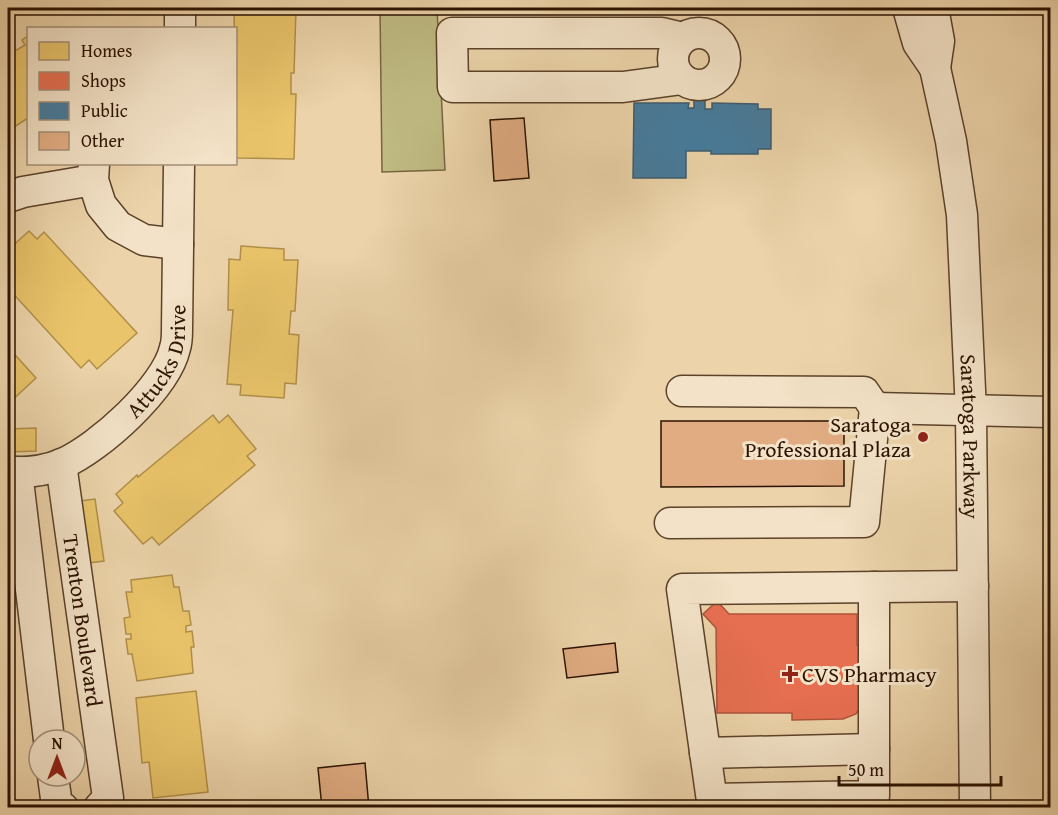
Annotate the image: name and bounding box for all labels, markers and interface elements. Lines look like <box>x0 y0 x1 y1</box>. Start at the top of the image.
legend <box>27 27 237 165</box>
text: Homes <box>81 37 132 64</box>
text: Shops <box>81 67 126 94</box>
text: Public <box>81 97 128 124</box>
text: Other <box>81 127 125 154</box>
street label: Attucks Drive <box>119 304 193 425</box>
street label: Saratoga Parkway <box>952 353 988 519</box>
place label: Saratoga Professional Plaza <box>745 408 912 465</box>
marker: Saratoga Professional Plaza <box>916 430 930 444</box>
street label: Trenton Boulevard <box>55 532 111 709</box>
place label: CVS Pharmacy <box>802 658 937 690</box>
marker: CVS Pharmacy <box>783 667 797 681</box>
north arrow <box>27 728 87 788</box>
text: N <box>52 731 63 755</box>
scale bar <box>839 749 1001 787</box>
text: 50 m <box>848 756 884 783</box>

